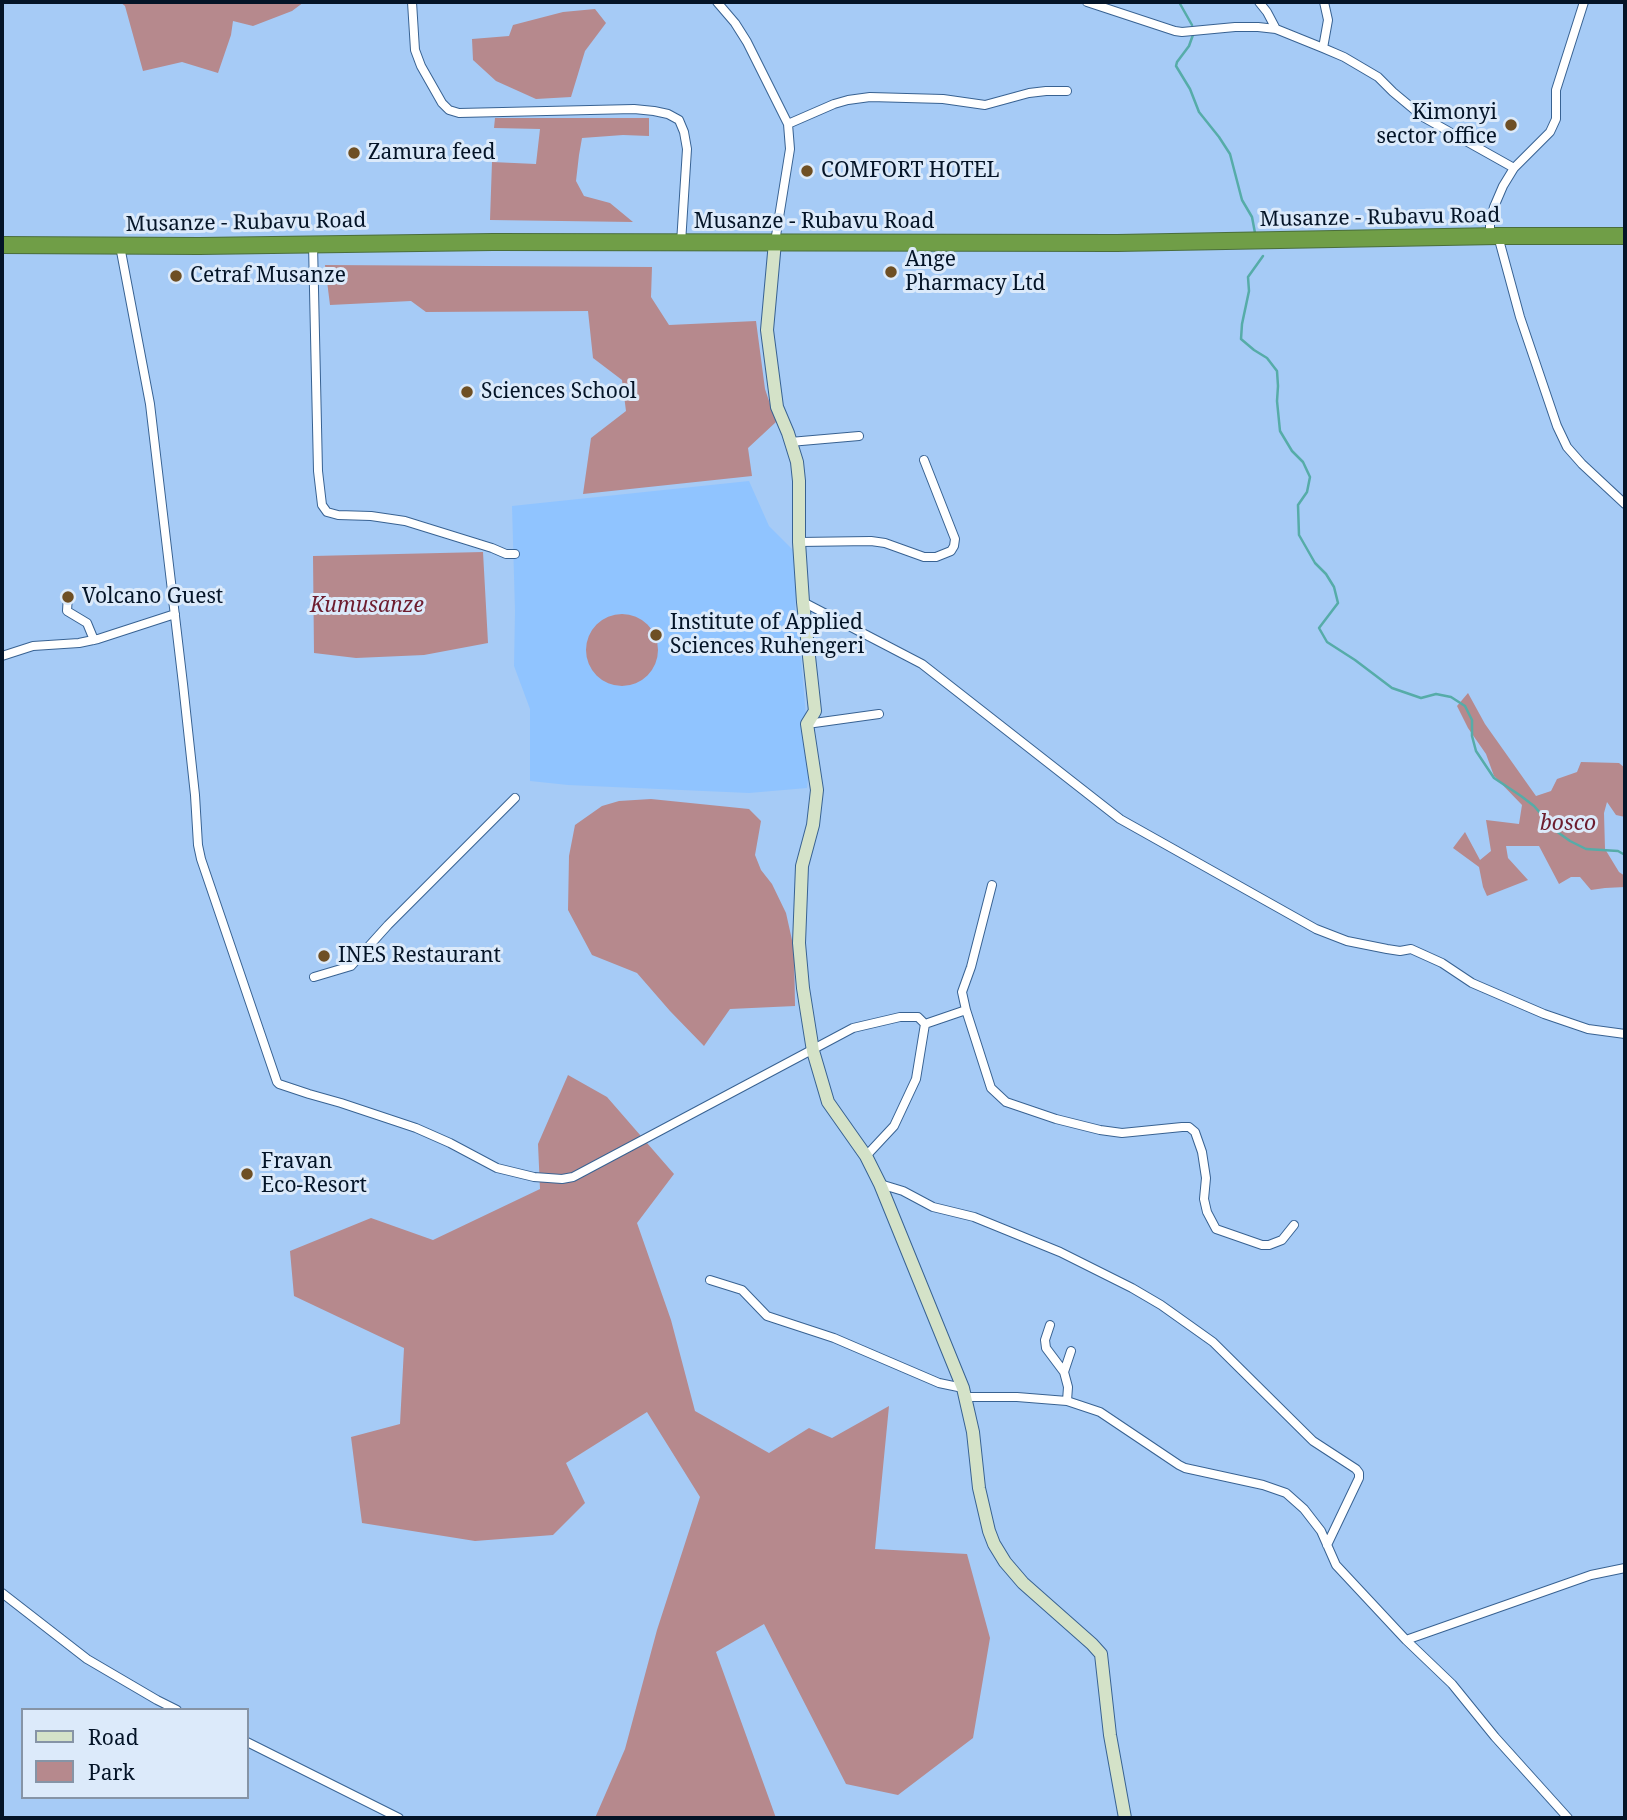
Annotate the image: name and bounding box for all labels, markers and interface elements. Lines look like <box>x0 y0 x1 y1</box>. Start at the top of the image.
place label: Kimonyi sector office <box>1376 100 1497 150</box>
marker: Kimonyi sector office <box>1503 117 1519 133</box>
place label: Zamura feed <box>368 140 495 166</box>
marker: Zamura feed <box>346 145 362 161</box>
place label: COMFORT HOTEL <box>821 158 1000 184</box>
marker: COMFORT HOTEL <box>799 163 815 179</box>
street label: Musanze - Rubavu Road <box>1259 203 1501 233</box>
street label: Musanze - Rubavu Road <box>125 208 367 238</box>
street label: Musanze - Rubavu Road <box>694 209 934 235</box>
place label: Ange Pharmacy Ltd <box>905 247 1045 297</box>
place label: Cetraf Musanze <box>190 263 346 289</box>
marker: Ange Pharmacy Ltd <box>883 264 899 280</box>
marker: Cetraf Musanze <box>168 268 184 284</box>
place label: Sciences School <box>481 379 637 405</box>
marker: Sciences School <box>459 384 475 400</box>
place label: Volcano Guest <box>82 584 223 610</box>
marker: Volcano Guest <box>60 589 76 605</box>
park label: Kumusanze <box>310 593 424 619</box>
place label: Institute of Applied Sciences Ruhengeri <box>670 610 864 660</box>
marker: Institute of Applied Sciences Ruhengeri <box>648 627 664 643</box>
park label: bosco <box>1540 811 1596 837</box>
place label: INES Restaurant <box>338 943 501 969</box>
marker: INES Restaurant <box>316 948 332 964</box>
place label: Fravan Eco-Resort <box>261 1149 367 1199</box>
marker: Fravan Eco-Resort <box>239 1166 255 1182</box>
legend <box>21 1708 248 1799</box>
text: Road <box>88 1723 139 1751</box>
text: Park <box>88 1758 135 1786</box>

